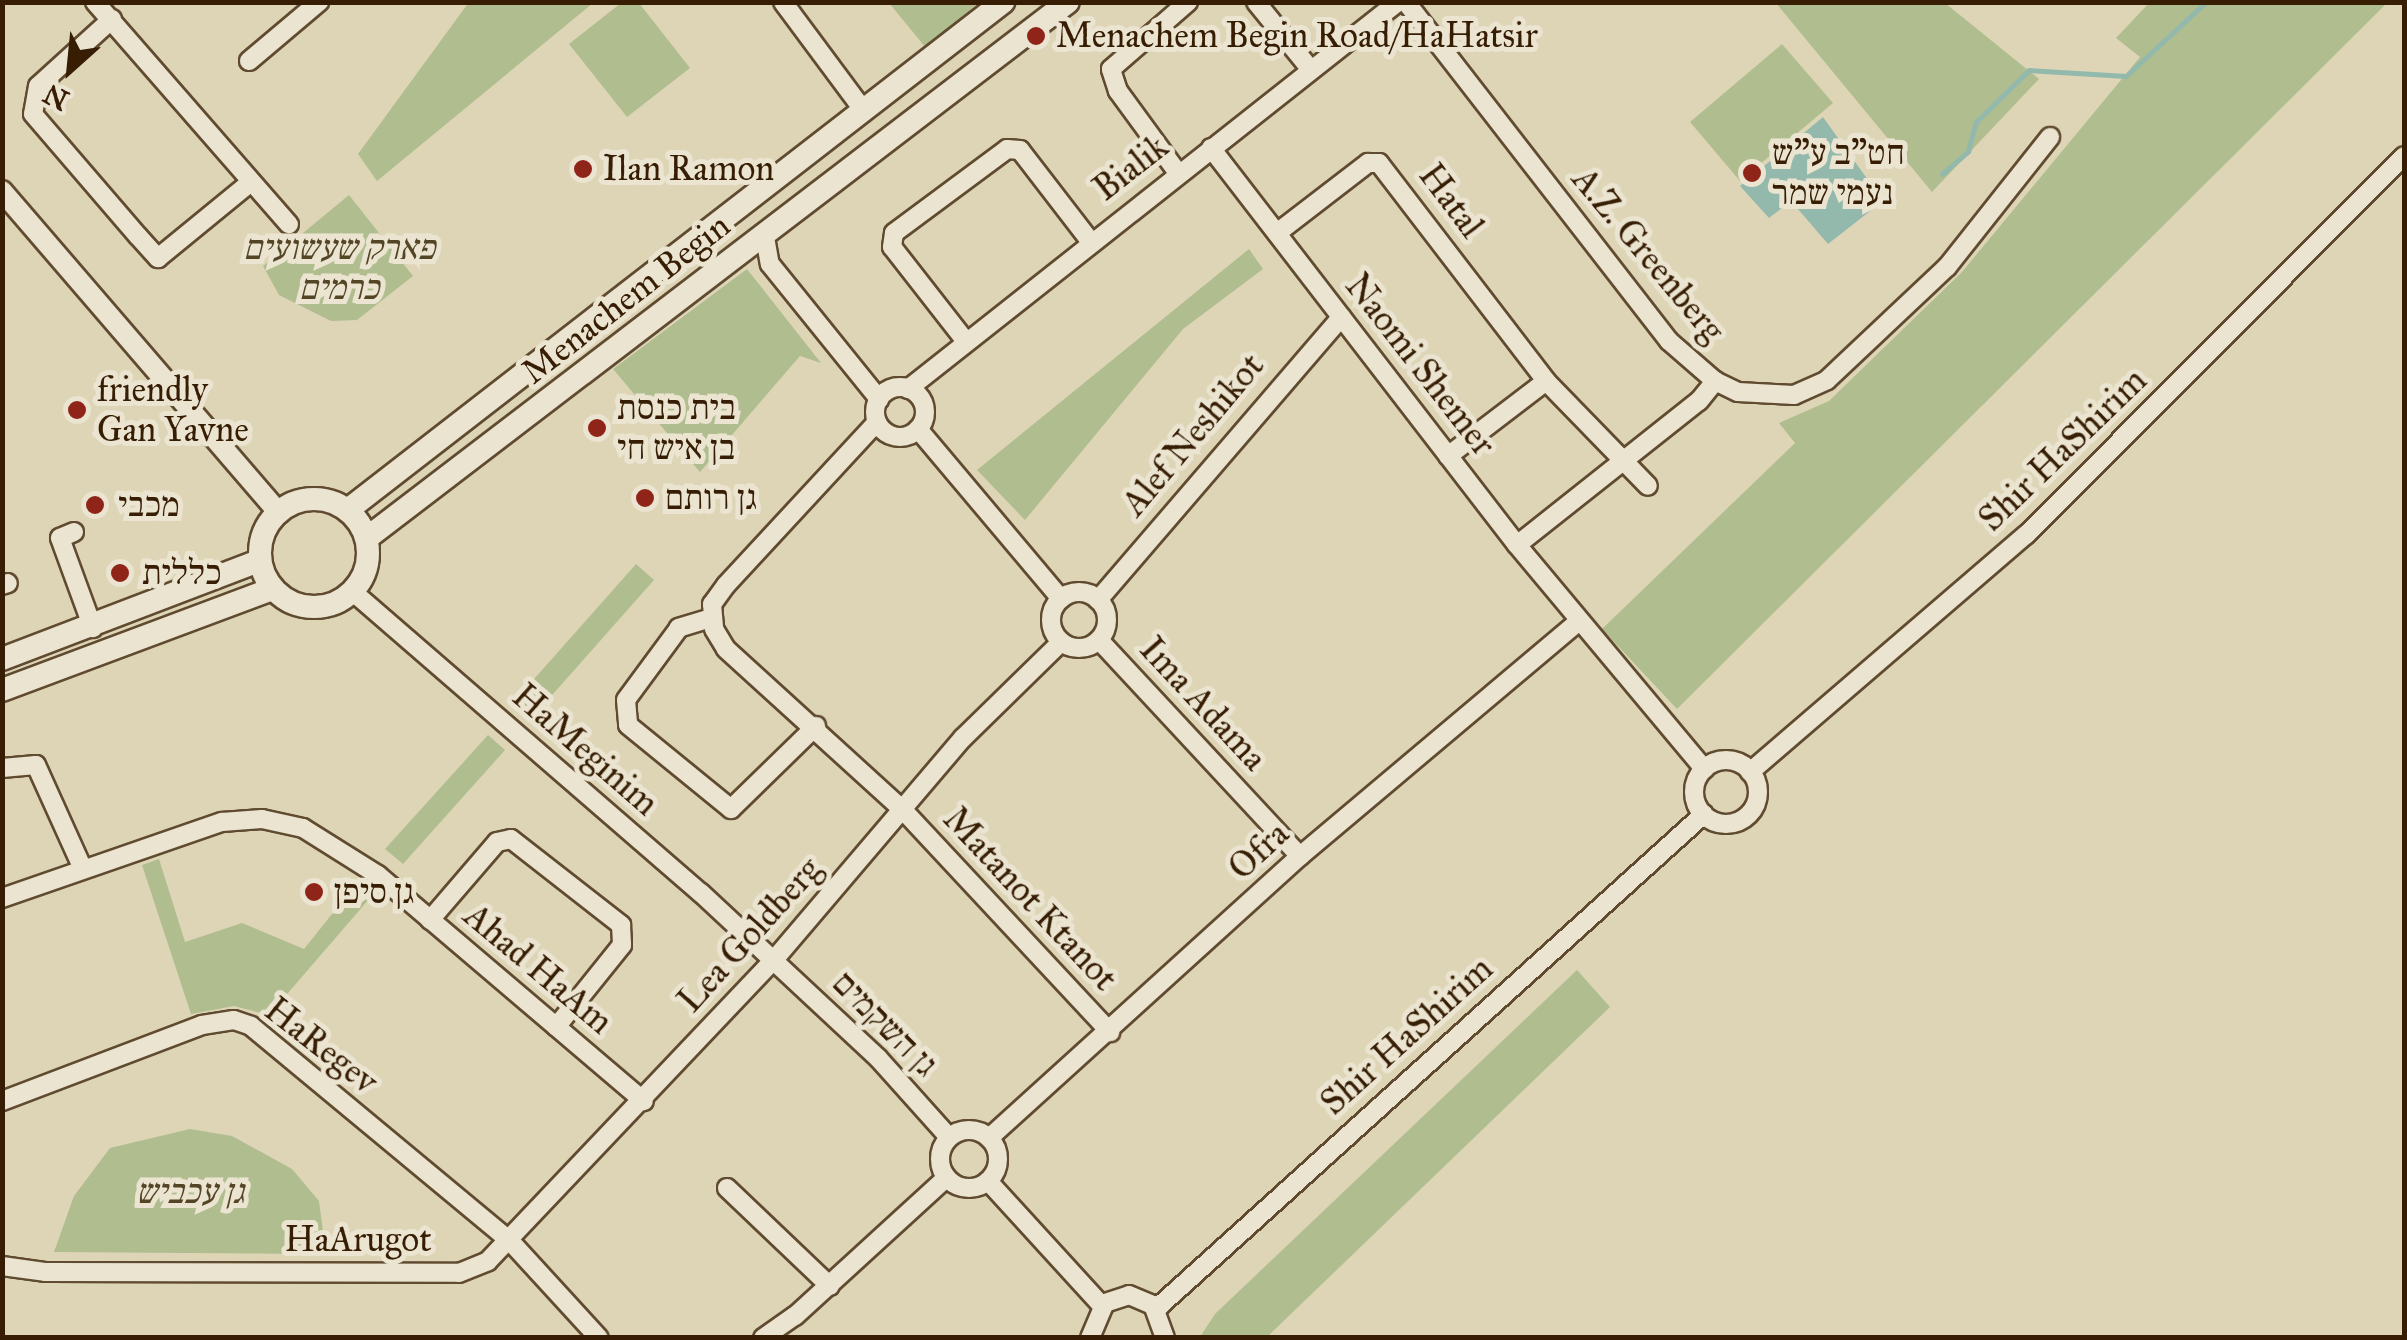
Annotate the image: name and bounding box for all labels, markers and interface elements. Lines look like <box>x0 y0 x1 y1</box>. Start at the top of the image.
place label: Menachem Begin Road/HaHatsir <box>1056 15 1538 57</box>
north arrow <box>20 20 120 120</box>
marker: Menachem Begin Road/HaHatsir <box>1025 25 1047 47</box>
text: N <box>38 76 75 118</box>
street label: Bialik <box>1085 126 1177 210</box>
place label: חט"ב ע"ש נעמי שמר <box>1772 132 1905 214</box>
place label: Ilan Ramon <box>603 148 774 190</box>
street label: Hatal <box>1410 156 1492 246</box>
marker: Ilan Ramon <box>572 158 594 180</box>
street label: A.Z. Greenberg <box>1563 159 1733 351</box>
marker: חט"ב ע"ש נעמי שמר <box>1741 162 1763 184</box>
street label: Menachem Begin <box>514 205 738 393</box>
park label: פארק שעשועים כרמים <box>243 227 435 309</box>
street label: Naomi Shemer <box>1336 266 1504 464</box>
street label: Alef Neshikot <box>1113 345 1273 525</box>
street label: Shir HaShirim <box>1971 360 2155 540</box>
place label: friendly Gan Yavne <box>97 369 249 451</box>
place label: בית כנסת בן איש חי <box>617 387 736 469</box>
marker: friendly Gan Yavne <box>66 399 88 421</box>
marker: בית כנסת בן איש חי <box>586 417 608 439</box>
place label: גן רותם <box>665 477 757 519</box>
place label: מכבי <box>118 484 180 526</box>
marker: גן רותם <box>634 487 656 509</box>
marker: מכבי <box>82 492 108 518</box>
place label: כללית <box>142 552 222 594</box>
marker: כללית <box>107 560 133 586</box>
street label: Ima Adama <box>1131 629 1275 779</box>
street label: HaMeginim <box>504 675 666 825</box>
street label: Matanot Ktanot <box>934 799 1126 999</box>
street label: Ofra <box>1220 813 1298 889</box>
street label: Lea Goldberg <box>669 849 831 1021</box>
place label: גן סיפן <box>334 871 414 913</box>
marker: גן סיפן <box>303 881 325 903</box>
street label: Ahad HaAm <box>455 895 621 1043</box>
street label: Shir HaShirim <box>1313 948 1501 1124</box>
street label: גן השקמים <box>823 962 947 1086</box>
street label: HaRegev <box>256 989 386 1103</box>
park label: גן עכביש <box>136 1171 244 1213</box>
street label: HaArugot <box>284 1219 432 1261</box>

